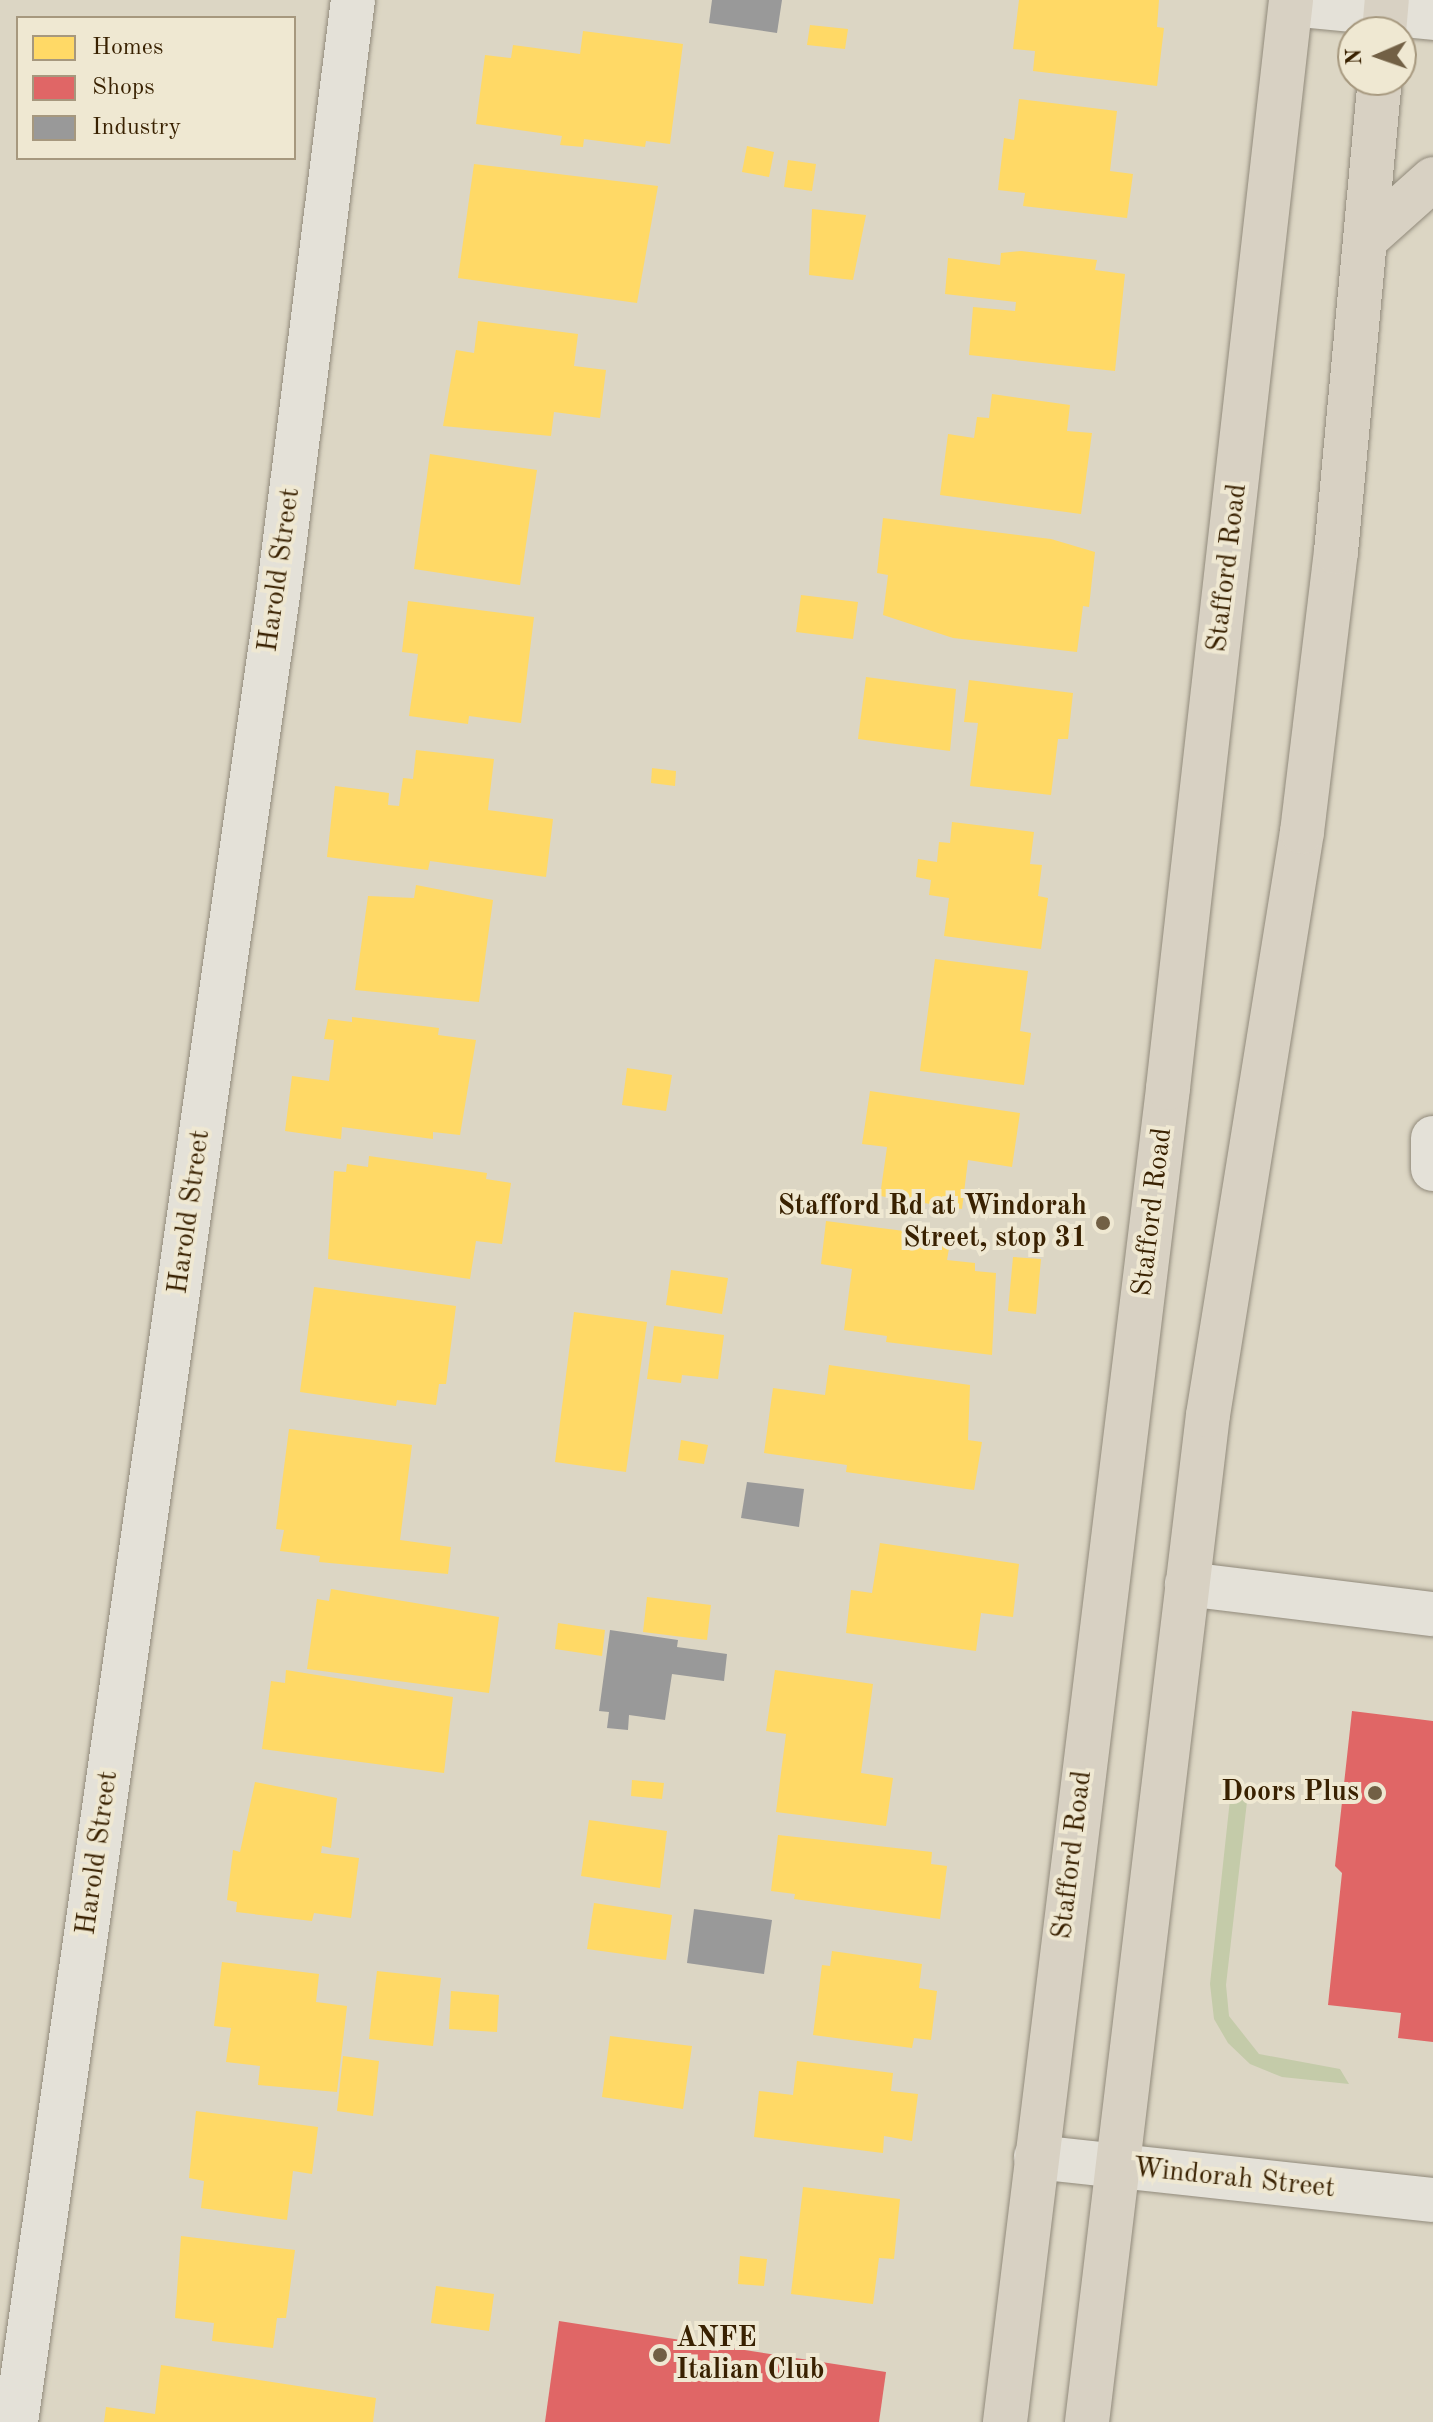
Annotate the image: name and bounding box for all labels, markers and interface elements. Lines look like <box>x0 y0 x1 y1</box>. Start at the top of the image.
legend <box>16 16 296 160</box>
north arrow <box>1337 16 1417 96</box>
text: Homes <box>92 36 163 60</box>
text: N <box>1344 48 1366 66</box>
text: Shops <box>92 76 155 100</box>
text: Industry <box>92 116 181 140</box>
street label: Stafford Road <box>1201 482 1255 654</box>
street label: Harold Street <box>252 486 308 654</box>
street label: Stafford Road <box>1126 1126 1180 1298</box>
street label: Harold Street <box>162 1128 218 1296</box>
place label: Stafford Rd at Windorah Street, stop 31 <box>777 1190 1087 1256</box>
marker: Stafford Rd at Windorah Street, stop 31 <box>1094 1214 1112 1232</box>
street label: Harold Street <box>70 1769 126 1937</box>
street label: Stafford Road <box>1046 1769 1100 1941</box>
place label: Doors Plus <box>1221 1776 1359 1810</box>
marker: Doors Plus <box>1366 1784 1384 1802</box>
street label: Windorah Street <box>1132 2152 1336 2206</box>
place label: ANFE Italian Club <box>676 2322 825 2388</box>
marker: ANFE Italian Club <box>651 2346 669 2364</box>

